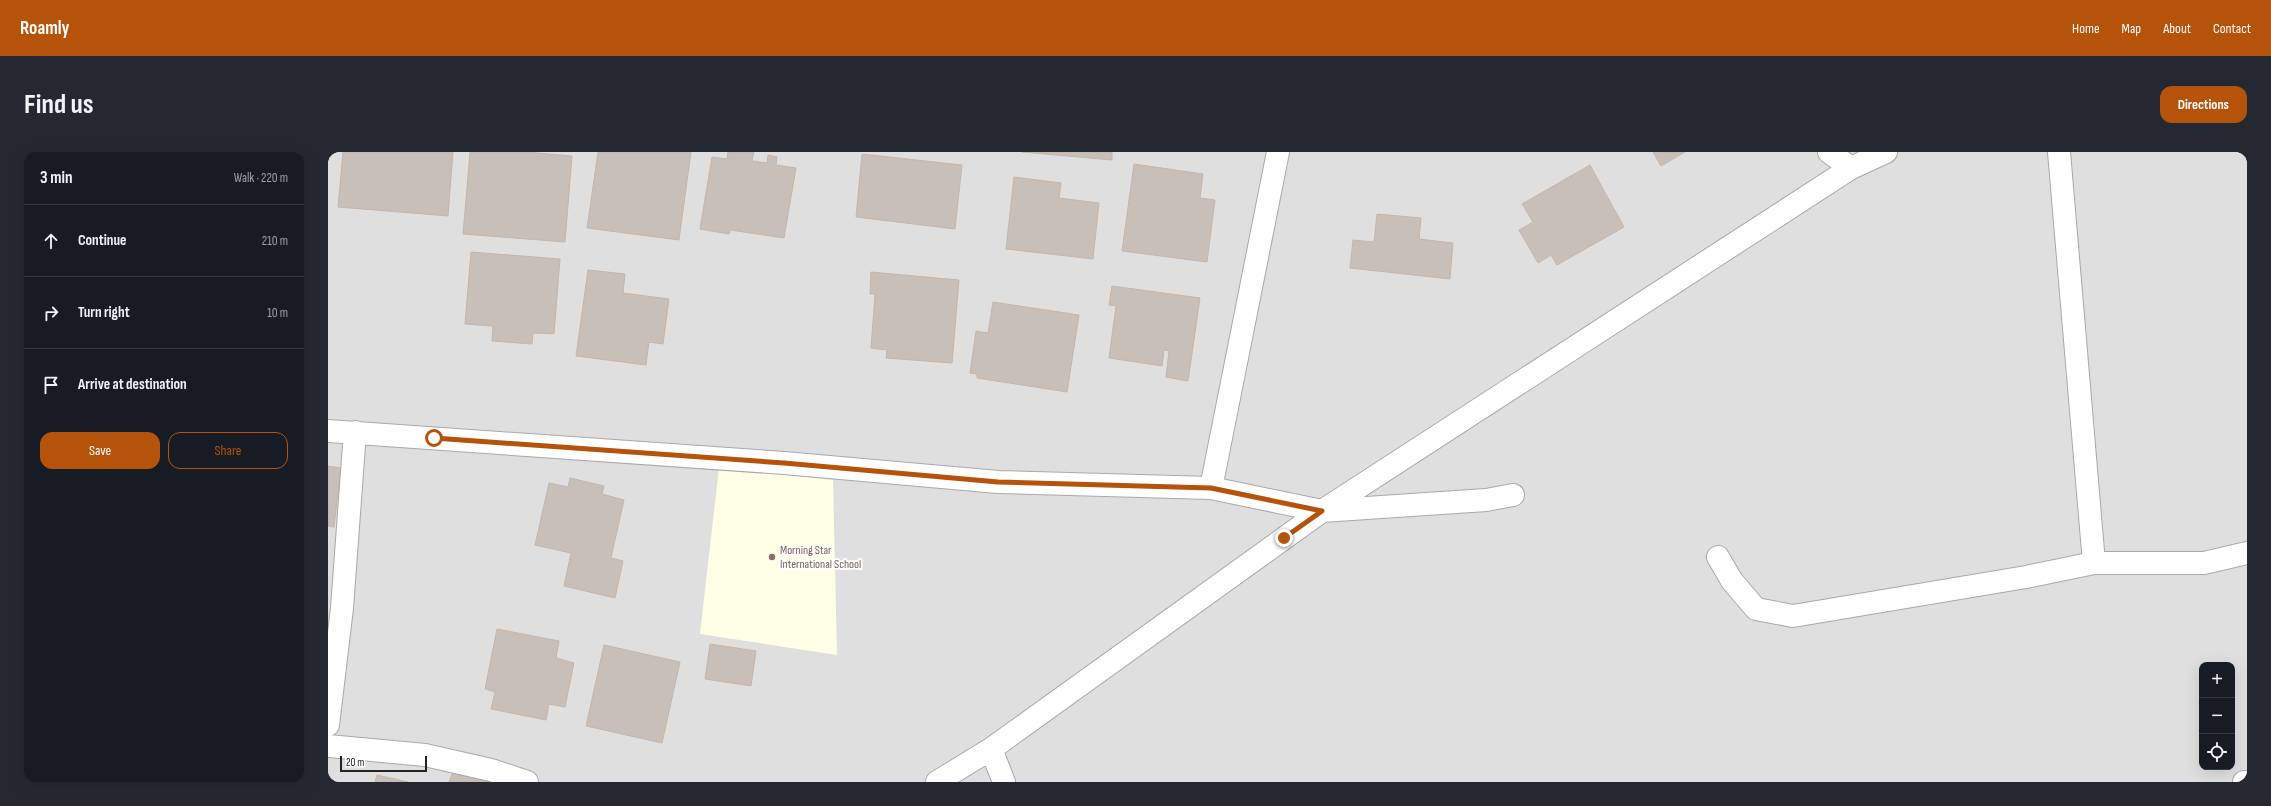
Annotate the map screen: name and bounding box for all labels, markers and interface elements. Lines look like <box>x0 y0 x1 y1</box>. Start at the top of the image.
text: Roamly <box>20 17 70 40</box>
text: Home <box>2072 20 2100 37</box>
text: Map <box>2122 20 2141 37</box>
text: About <box>2163 20 2191 37</box>
text: Contact <box>2213 20 2251 37</box>
button: Directions <box>2160 86 2247 123</box>
text: Find us <box>24 88 93 121</box>
text: 3 min <box>40 168 73 188</box>
text: Walk · 220 m <box>234 170 288 186</box>
icon: ahead <box>40 230 62 252</box>
text: Continue <box>78 231 127 250</box>
text: 210 m <box>262 233 288 249</box>
icon: right <box>40 302 62 324</box>
text: Turn right <box>78 303 130 322</box>
text: 10 m <box>267 305 288 321</box>
icon: arrive <box>40 374 62 396</box>
text: Arrive at destination <box>78 375 187 394</box>
route start <box>425 429 443 447</box>
button: Save <box>40 432 160 469</box>
button: Share <box>168 432 288 469</box>
route end <box>1275 529 1293 547</box>
place label: Morning Star International School <box>780 543 861 572</box>
marker: Morning Star International School <box>767 552 777 562</box>
map controls <box>2199 662 2235 770</box>
button: + <box>2199 662 2235 698</box>
button: − <box>2199 698 2235 734</box>
button: locate <box>2199 734 2235 770</box>
scale bar <box>340 754 427 773</box>
text: 20 m <box>346 756 364 769</box>

